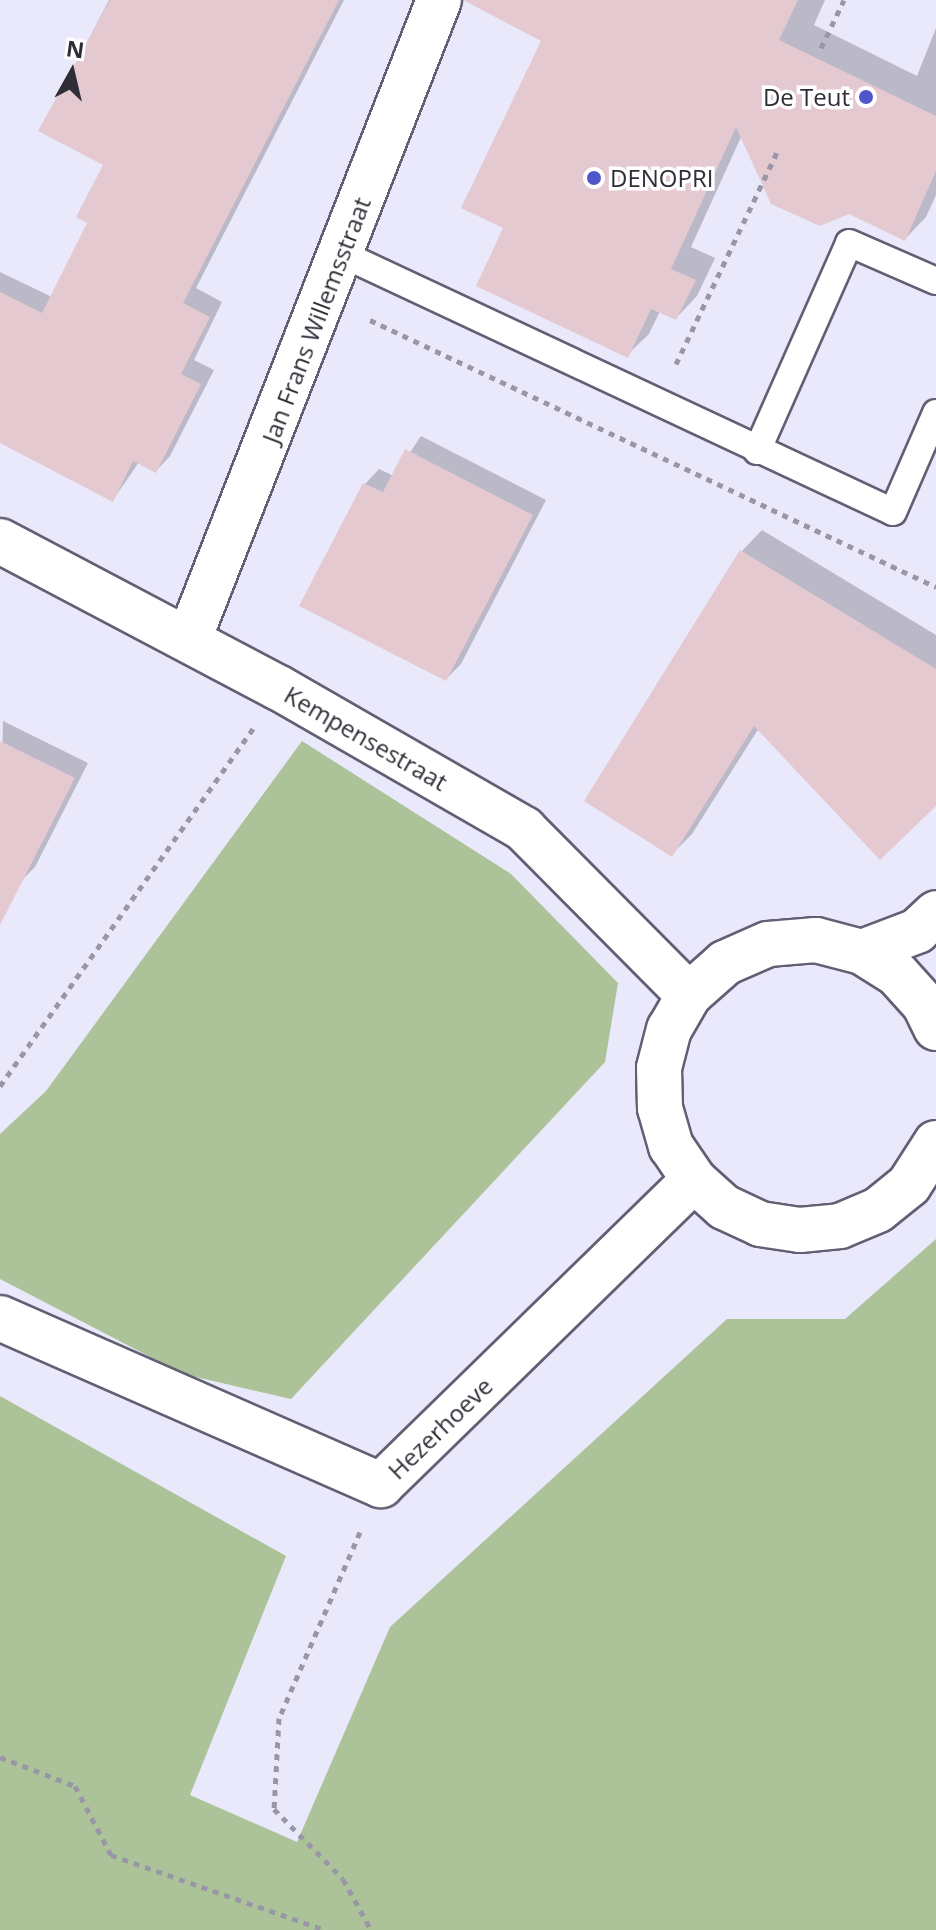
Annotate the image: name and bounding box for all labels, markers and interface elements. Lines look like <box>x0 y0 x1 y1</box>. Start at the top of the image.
north arrow <box>32 32 112 112</box>
text: N <box>64 32 86 64</box>
place label: De Teut <box>763 83 850 111</box>
marker: De Teut <box>857 88 875 106</box>
place label: DENOPRI <box>610 164 713 192</box>
marker: DENOPRI <box>585 169 603 187</box>
street label: Jan Frans Willemsstraat <box>256 193 376 447</box>
street label: Kempensestraat <box>279 680 453 796</box>
street label: Hezerhoeve <box>382 1371 498 1485</box>

